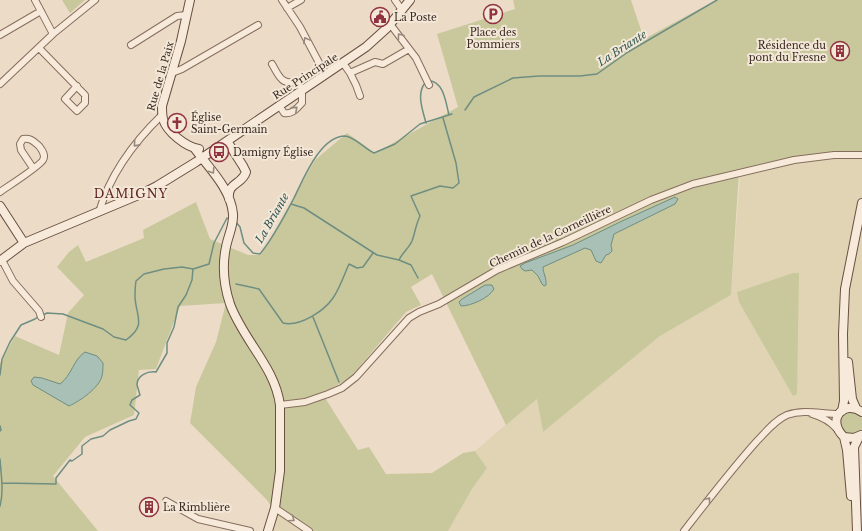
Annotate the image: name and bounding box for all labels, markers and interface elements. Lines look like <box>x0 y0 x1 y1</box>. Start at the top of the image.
parking icon: Place des Pommiers <box>482 3 504 25</box>
public building icon: La Poste <box>369 6 391 28</box>
place label: La Poste <box>394 11 437 24</box>
place label: Place des Pommiers <box>466 26 520 51</box>
water label: La Briante <box>594 27 649 70</box>
one-way arrow <box>397 33 405 40</box>
one-way arrow <box>304 37 311 44</box>
place label: Résidence du pont du Fresne <box>749 39 826 64</box>
street label: Rue de la Paix <box>144 40 177 112</box>
building icon: Résidence du pont du Fresne <box>829 40 851 62</box>
street label: Rue Principale <box>270 50 341 102</box>
one-way arrow <box>290 106 298 113</box>
place label: Église Saint-Germain <box>191 110 268 136</box>
church icon: Église Saint-Germain <box>166 112 188 134</box>
one-way arrow <box>133 139 141 147</box>
bus stop icon: Damigny Église <box>208 141 230 163</box>
place label: Damigny Église <box>233 145 314 159</box>
one-way arrow <box>208 167 215 174</box>
district label: DAMIGNY <box>94 186 168 201</box>
water label: La Briante <box>252 190 292 246</box>
street label: Chemin de la Corneillière <box>487 202 613 270</box>
building icon: La Rimblière <box>138 496 160 518</box>
one-way arrow <box>703 498 710 505</box>
place label: La Rimblière <box>163 501 230 514</box>
one-way arrow <box>287 514 294 521</box>

